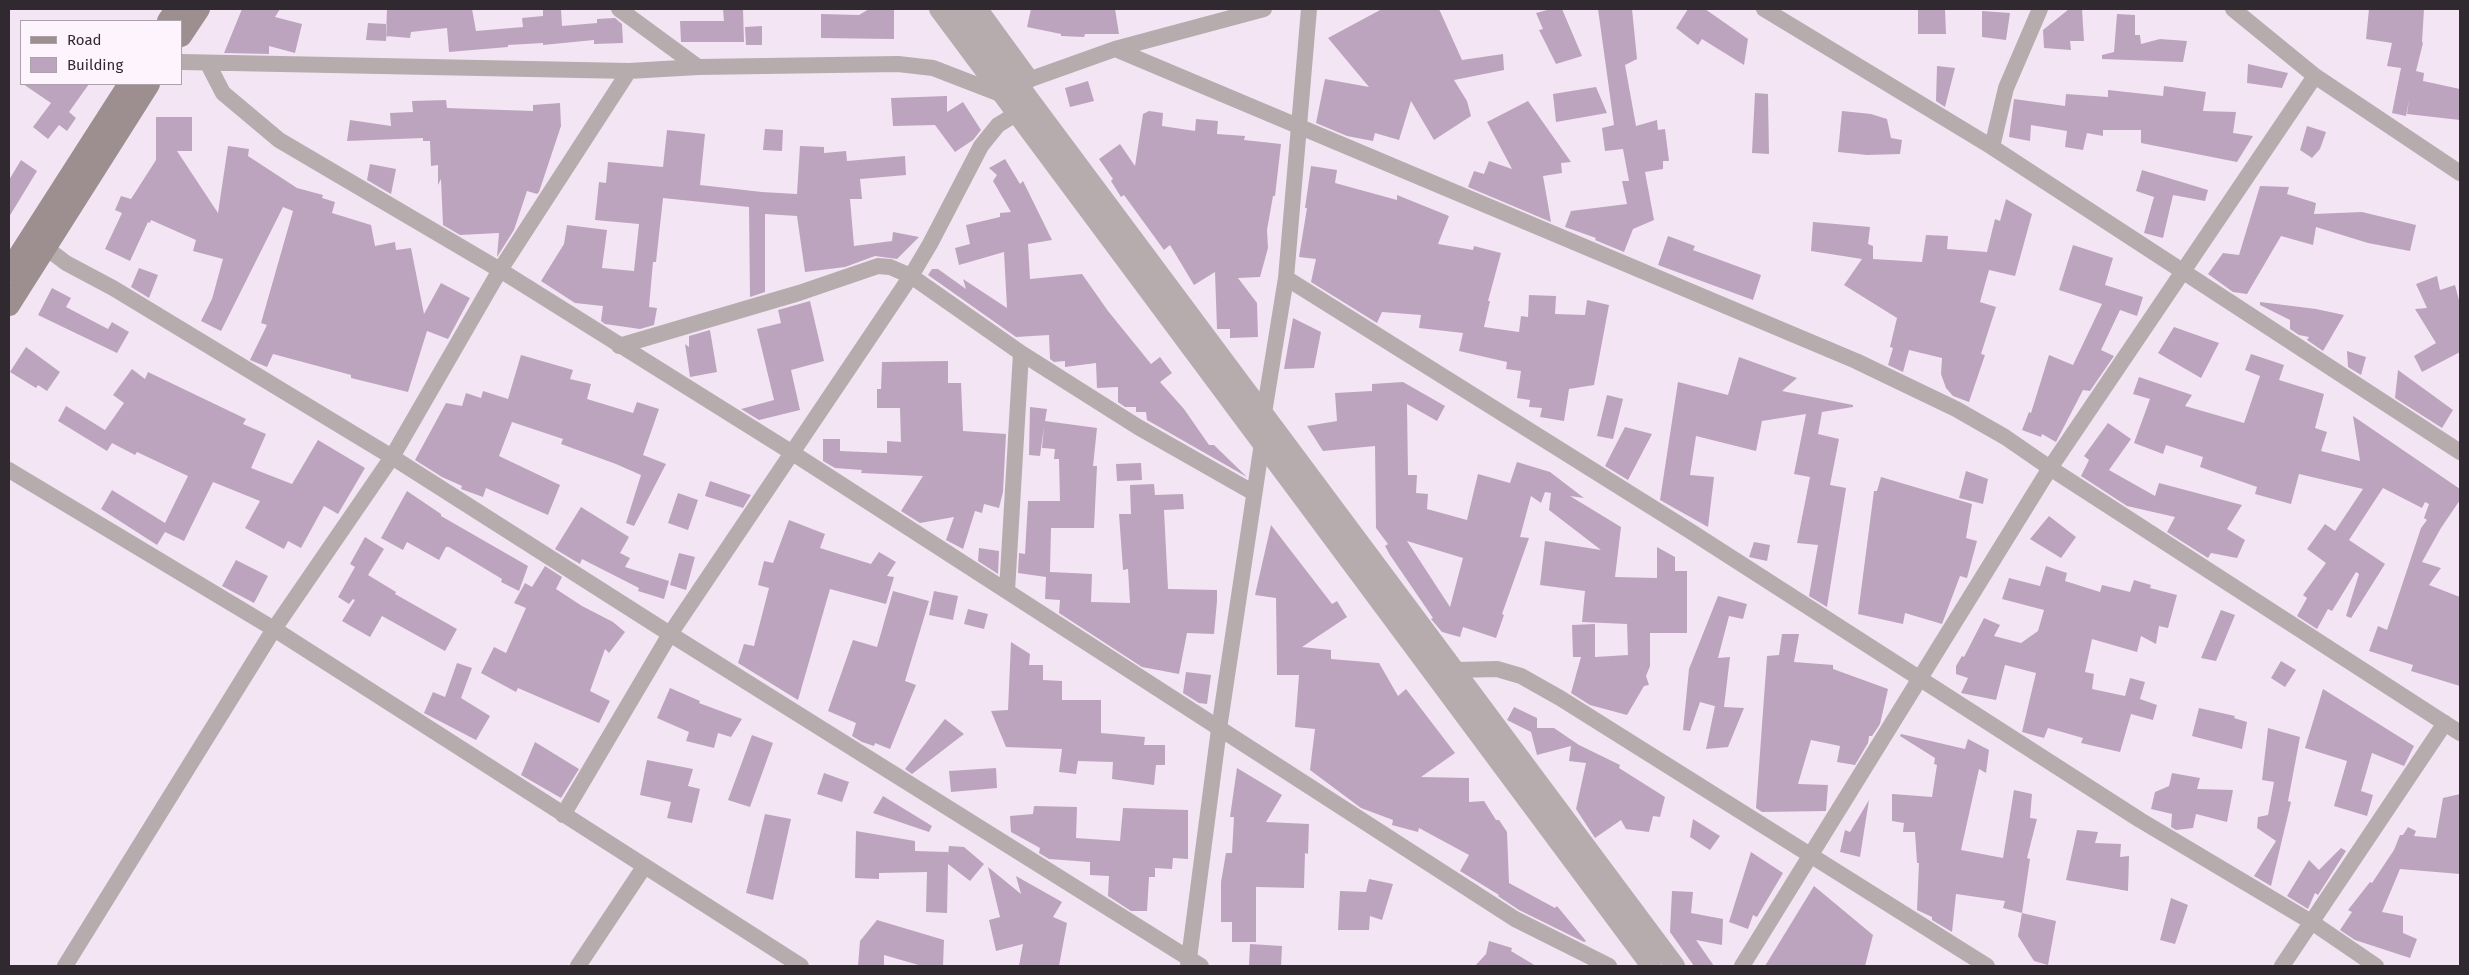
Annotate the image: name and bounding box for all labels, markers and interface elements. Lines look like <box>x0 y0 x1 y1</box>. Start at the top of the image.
legend <box>20 20 182 85</box>
text: Road <box>67 31 102 49</box>
text: Building <box>67 56 123 74</box>

